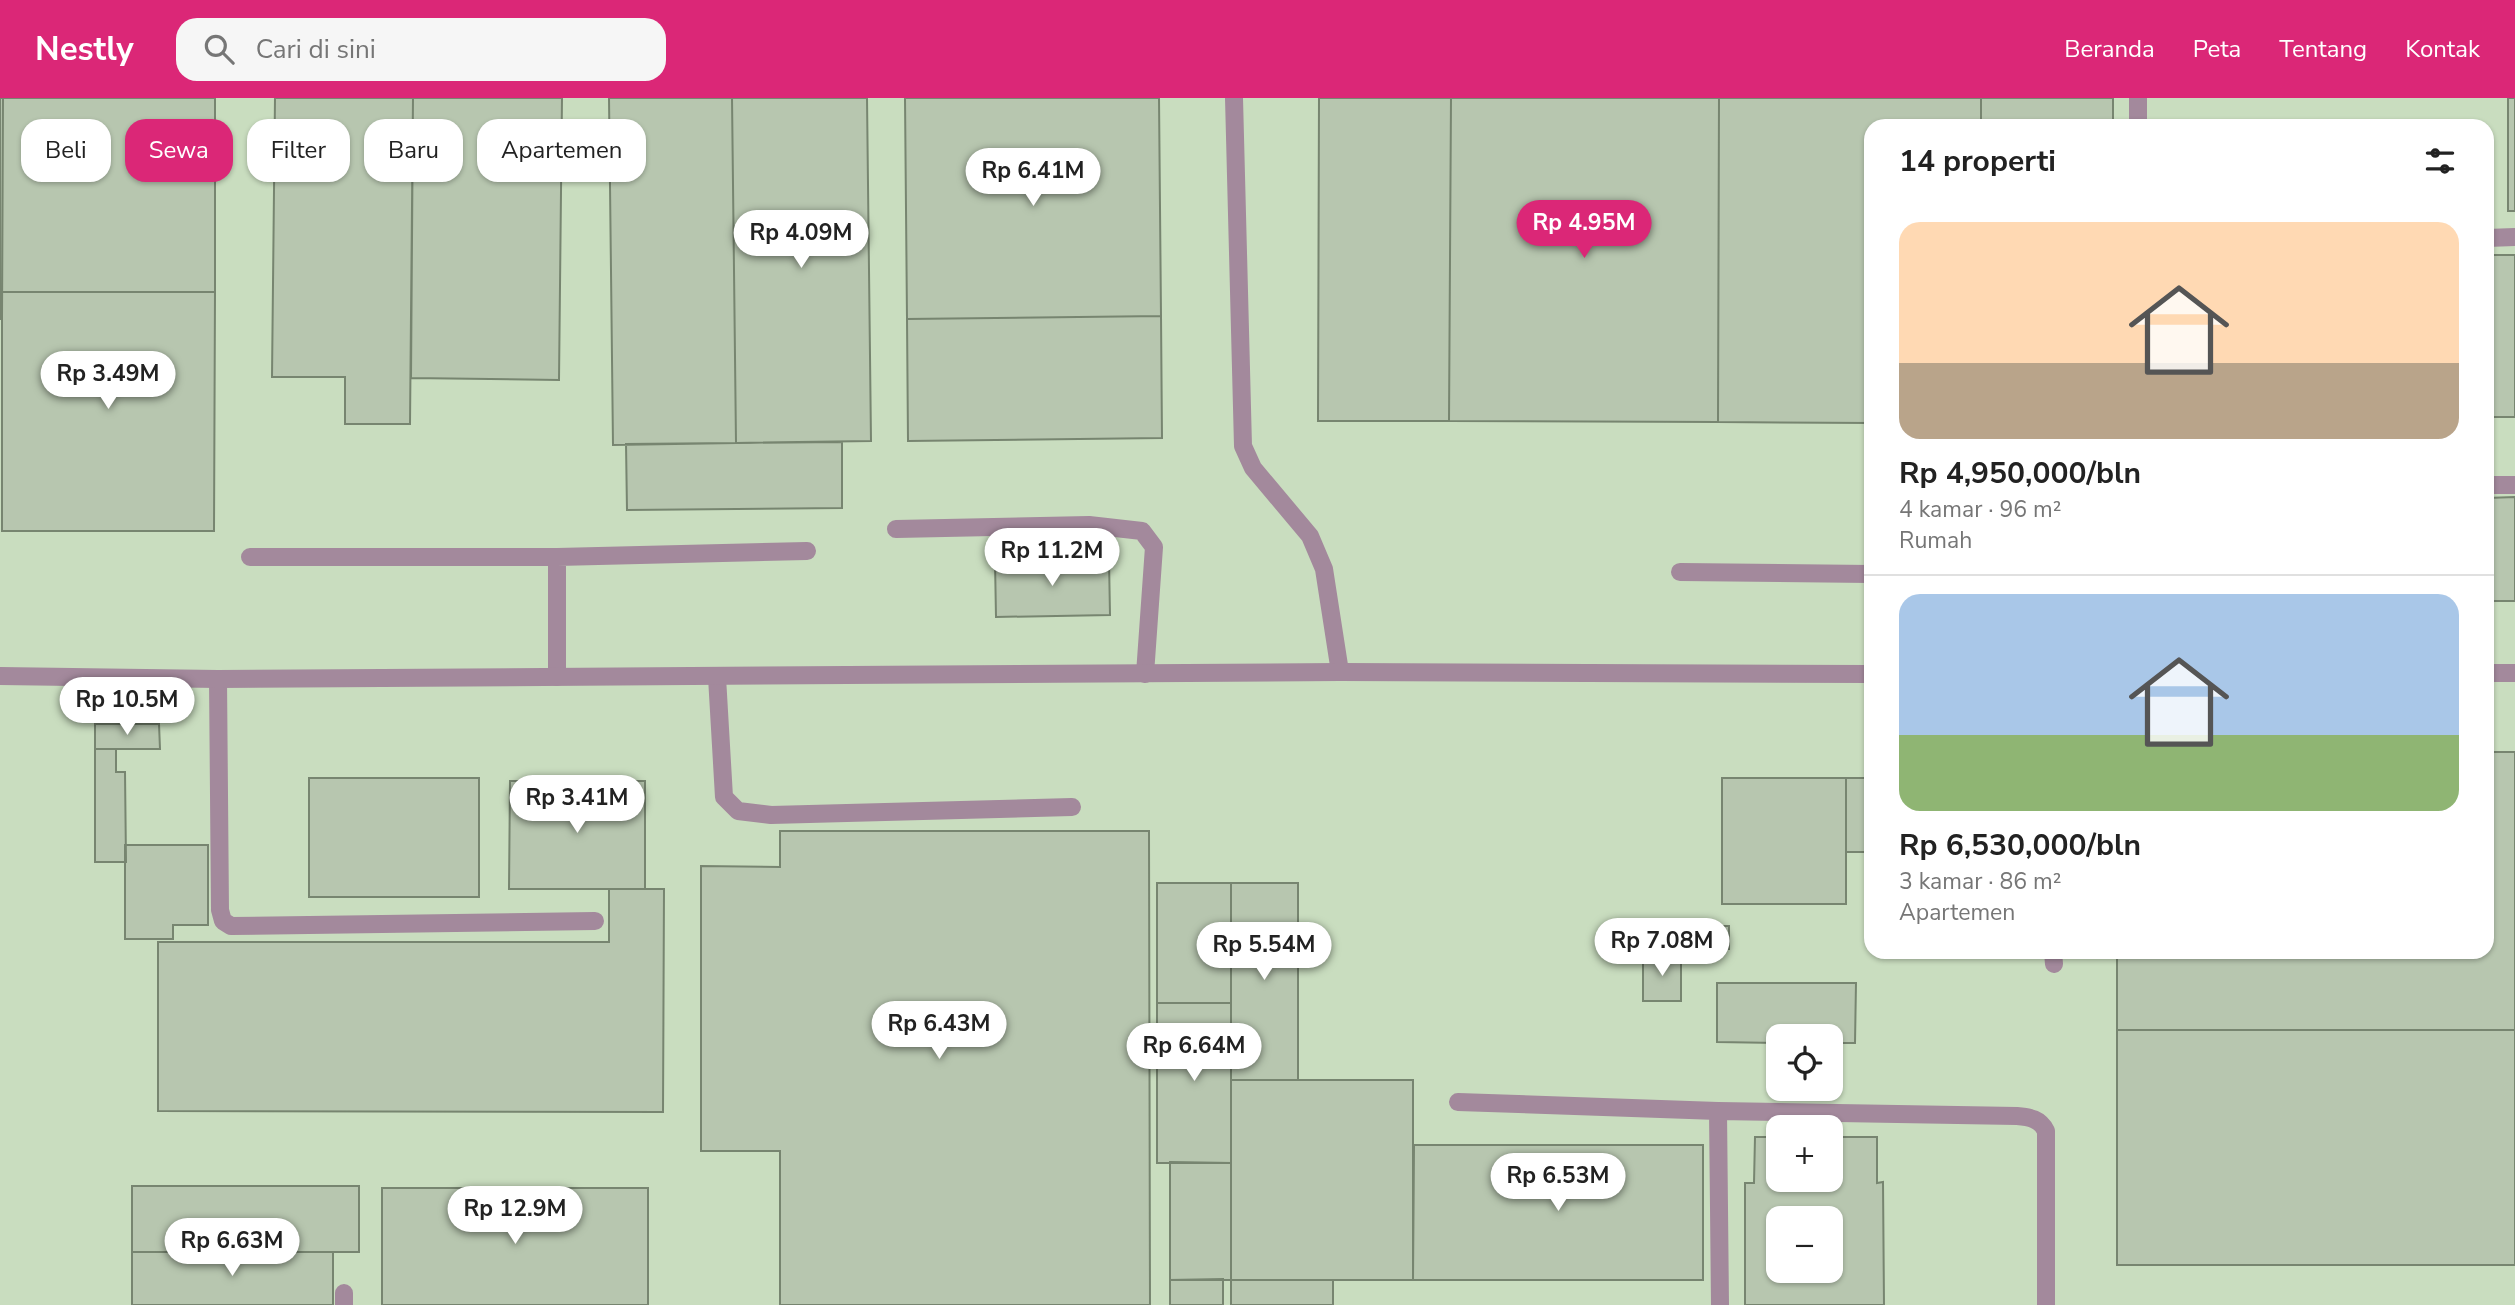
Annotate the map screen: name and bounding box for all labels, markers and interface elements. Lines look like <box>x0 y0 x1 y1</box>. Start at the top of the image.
search box <box>176 18 666 81</box>
text: Nestly <box>35 27 134 72</box>
icon: search <box>200 30 238 68</box>
text: Cari di sini <box>256 32 376 67</box>
text: Beranda <box>2064 33 2155 65</box>
text: Peta <box>2193 33 2241 65</box>
text: Tentang <box>2279 33 2367 65</box>
text: Kontak <box>2405 33 2480 65</box>
chip: Beli <box>21 119 111 182</box>
chip: Sewa <box>125 119 233 182</box>
chip: Filter <box>247 119 350 182</box>
chip: Baru <box>364 119 463 182</box>
chip: Apartemen <box>477 119 646 182</box>
text: 14 properti <box>1899 141 2056 182</box>
icon: filters <box>2421 142 2459 180</box>
pin: Rp 6.41M <box>961 148 1105 208</box>
text: Rp 6.41M <box>982 155 1084 186</box>
pin: Rp 4.95M <box>1512 200 1656 260</box>
text: Rp 4.95M <box>1533 207 1635 238</box>
pin: Rp 4.09M <box>729 211 873 270</box>
text: Rp 4.09M <box>750 217 852 248</box>
icon: home <box>2116 267 2242 393</box>
pin: Rp 3.49M <box>36 352 180 411</box>
text: Rp 3.49M <box>57 358 159 389</box>
text: Rp 4,950,000/bln <box>1899 453 2141 494</box>
text: 4 kamar · 96 m² <box>1899 494 2061 525</box>
text: Rumah <box>1899 525 1972 556</box>
pin: Rp 11.2M <box>980 528 1124 588</box>
text: Rp 11.2M <box>1001 535 1103 566</box>
icon: home <box>2116 639 2242 765</box>
pin: Rp 10.5M <box>55 678 199 737</box>
text: Rp 10.5M <box>76 684 178 715</box>
pin: Rp 3.41M <box>505 776 649 835</box>
text: Rp 3.41M <box>526 782 628 813</box>
text: Rp 6,530,000/bln <box>1899 825 2141 866</box>
text: 3 kamar · 86 m² <box>1899 866 2061 897</box>
text: Apartemen <box>1899 897 2015 928</box>
pin: Rp 7.08M <box>1590 918 1734 978</box>
pin: Rp 5.54M <box>1192 922 1336 982</box>
text: Rp 7.08M <box>1611 925 1713 956</box>
text: Rp 5.54M <box>1213 929 1315 960</box>
pin: Rp 6.43M <box>867 1002 1011 1061</box>
text: Rp 6.43M <box>888 1008 990 1039</box>
pin: Rp 6.64M <box>1122 1024 1266 1083</box>
map controls <box>1766 1024 1843 1283</box>
button: locate <box>1766 1024 1843 1101</box>
text: Rp 6.64M <box>1143 1030 1245 1061</box>
button: + <box>1766 1115 1843 1192</box>
pin: Rp 6.53M <box>1486 1154 1630 1213</box>
text: Rp 6.53M <box>1507 1160 1609 1191</box>
pin: Rp 12.9M <box>443 1186 587 1246</box>
text: Rp 12.9M <box>464 1193 566 1224</box>
button: − <box>1766 1206 1843 1283</box>
pin: Rp 6.63M <box>160 1218 304 1278</box>
text: Rp 6.63M <box>181 1225 283 1256</box>

